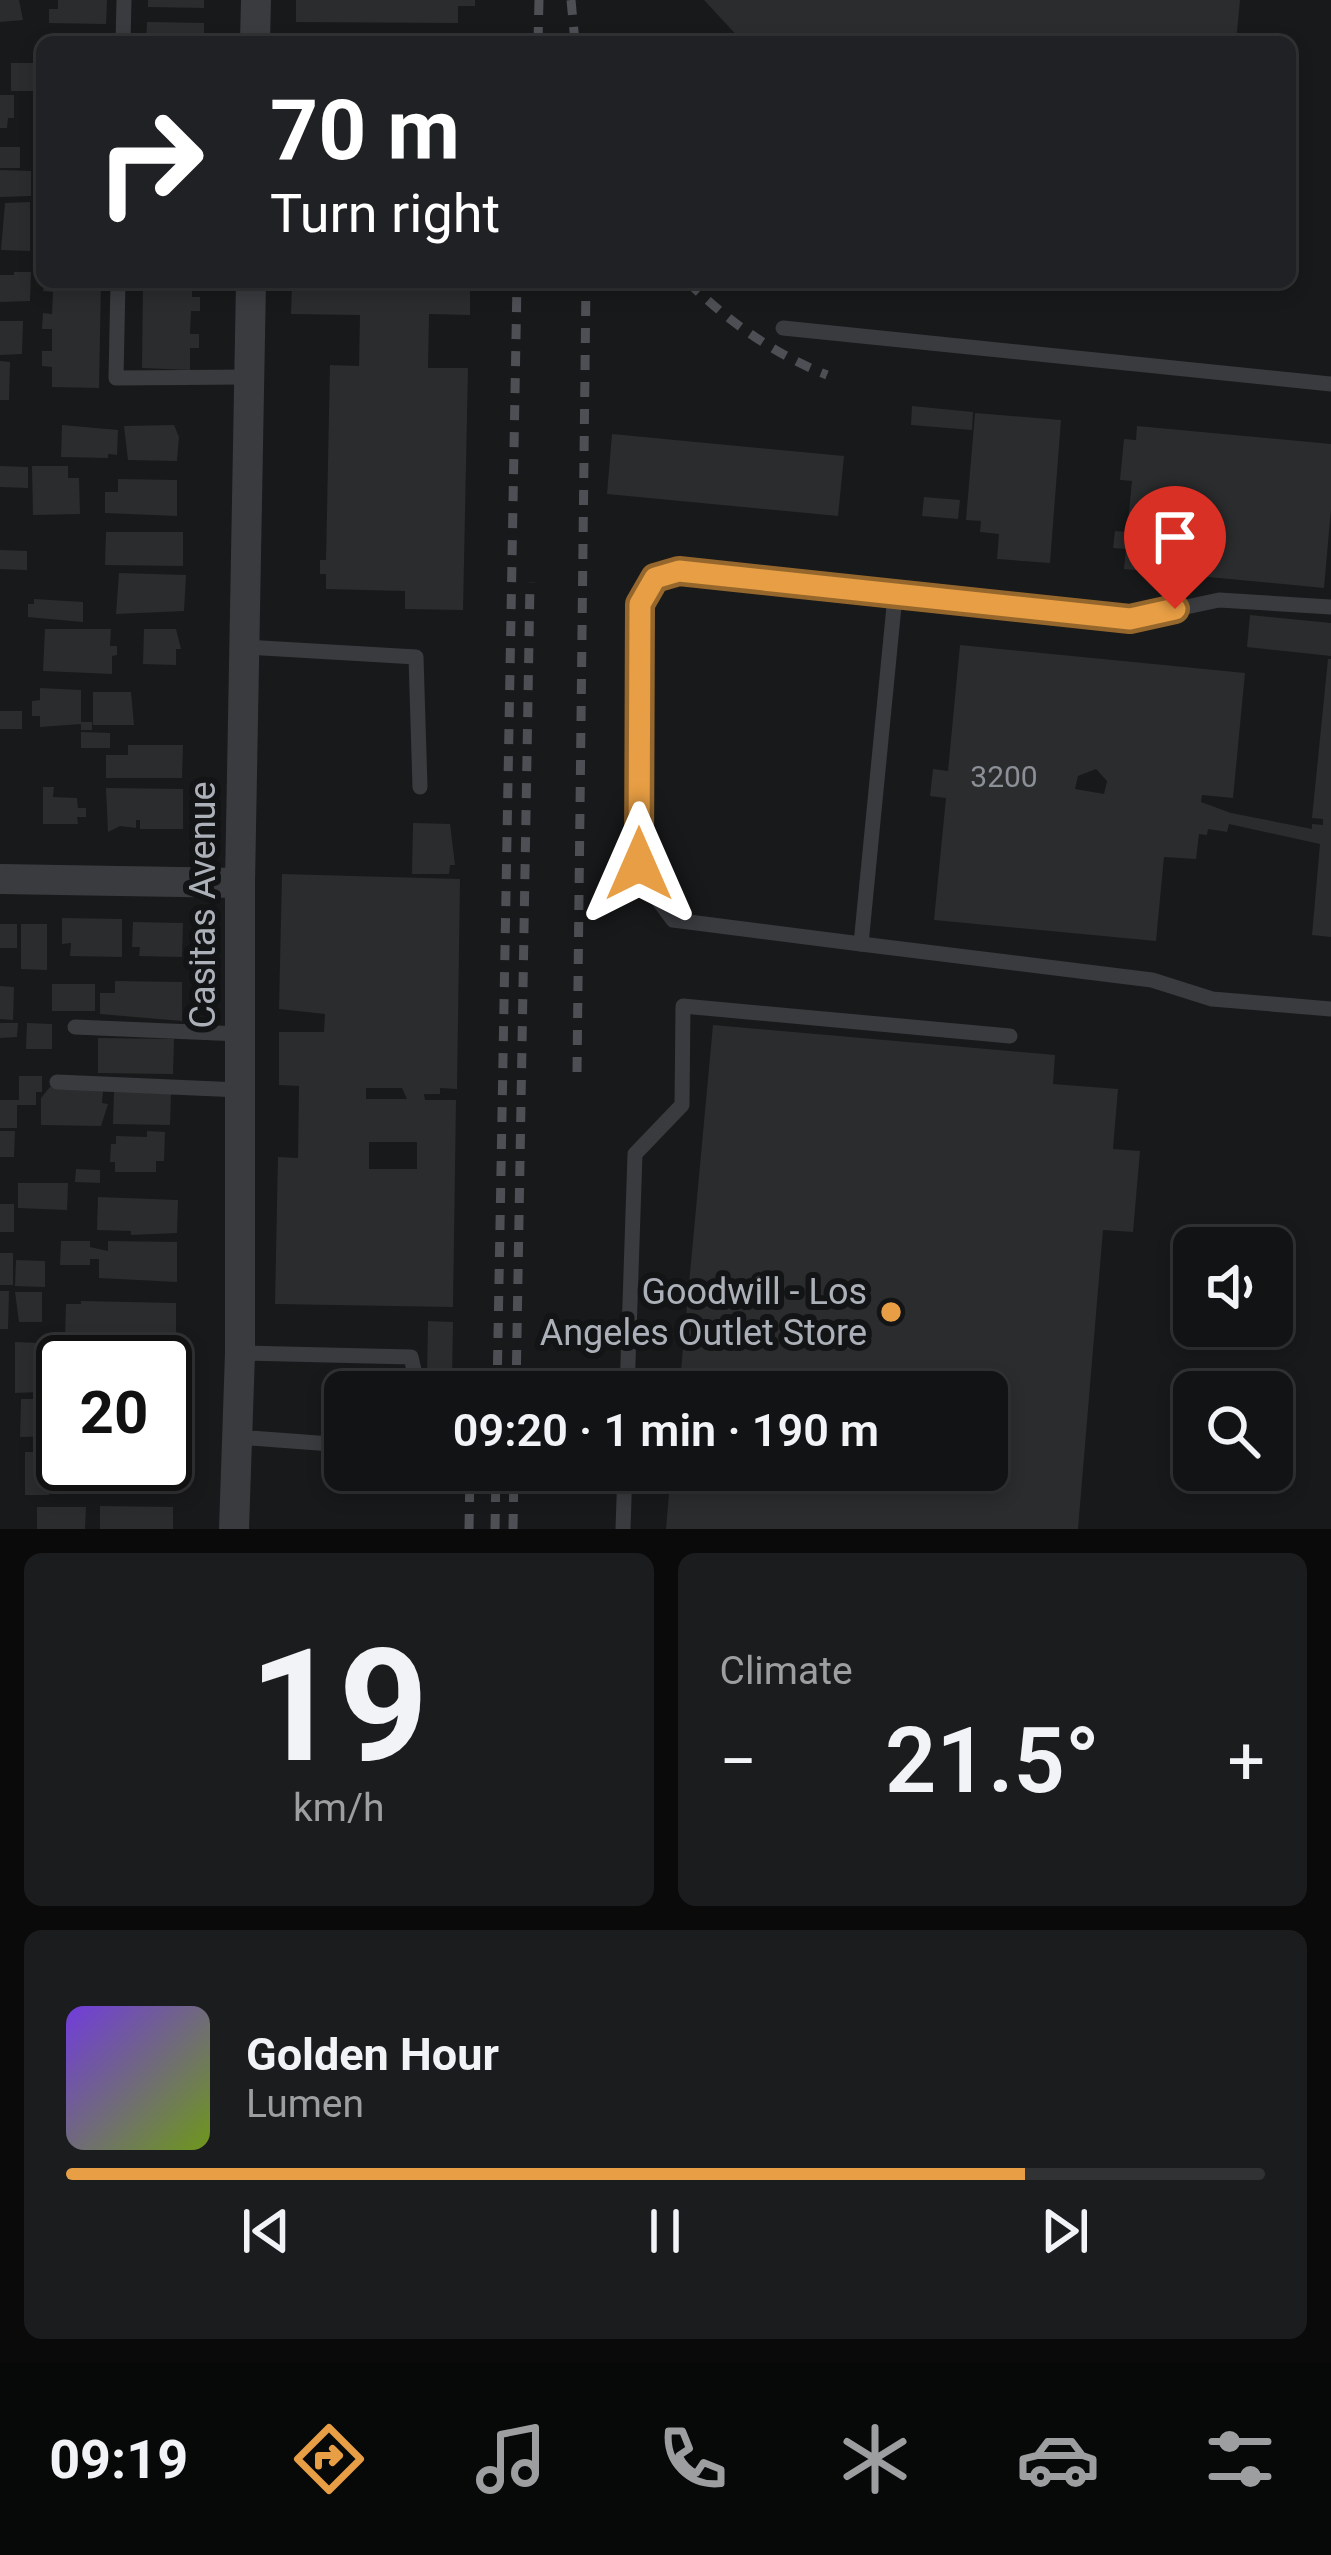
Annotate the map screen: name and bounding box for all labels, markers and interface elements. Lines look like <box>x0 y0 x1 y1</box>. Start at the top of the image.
text: 70 m <box>270 81 460 180</box>
icon: right <box>72 84 228 240</box>
text: Turn right <box>270 182 500 245</box>
pin <box>1124 486 1226 609</box>
icon: arrive <box>1142 504 1208 570</box>
house number: 3200 <box>970 759 1038 794</box>
street label: Casitas Avenue <box>182 782 224 1028</box>
position arrow <box>576 801 702 927</box>
map controls <box>1173 1227 1293 1491</box>
button: sound <box>1173 1227 1293 1347</box>
place label: Goodwill - Los Angeles Outlet Store <box>540 1271 867 1354</box>
marker: Goodwill - Los Angeles Outlet Store <box>878 1299 904 1325</box>
speed limit sign: 20 <box>36 1335 192 1491</box>
button: search <box>1173 1371 1293 1491</box>
text: 09:20 · 1 min · 190 m <box>453 1404 879 1457</box>
text: 19 <box>249 1615 428 1798</box>
text: Climate <box>720 1648 853 1694</box>
text: 21.5° <box>885 1709 1100 1814</box>
text: − <box>720 1723 757 1800</box>
text: + <box>1228 1723 1265 1800</box>
text: km/h <box>293 1785 385 1831</box>
text: Golden Hour <box>246 2028 499 2081</box>
text: Lumen <box>246 2081 364 2127</box>
icon: previous <box>233 2198 299 2264</box>
icon: pause <box>632 2198 698 2264</box>
icon: next <box>1032 2198 1098 2264</box>
icon: directions <box>287 2417 371 2501</box>
icon: music <box>469 2417 553 2501</box>
icon: phone <box>651 2417 735 2501</box>
icon: climate <box>833 2417 917 2501</box>
icon: car <box>1016 2417 1100 2501</box>
icon: filters <box>1198 2417 1282 2501</box>
text: 09:19 <box>49 2428 188 2491</box>

